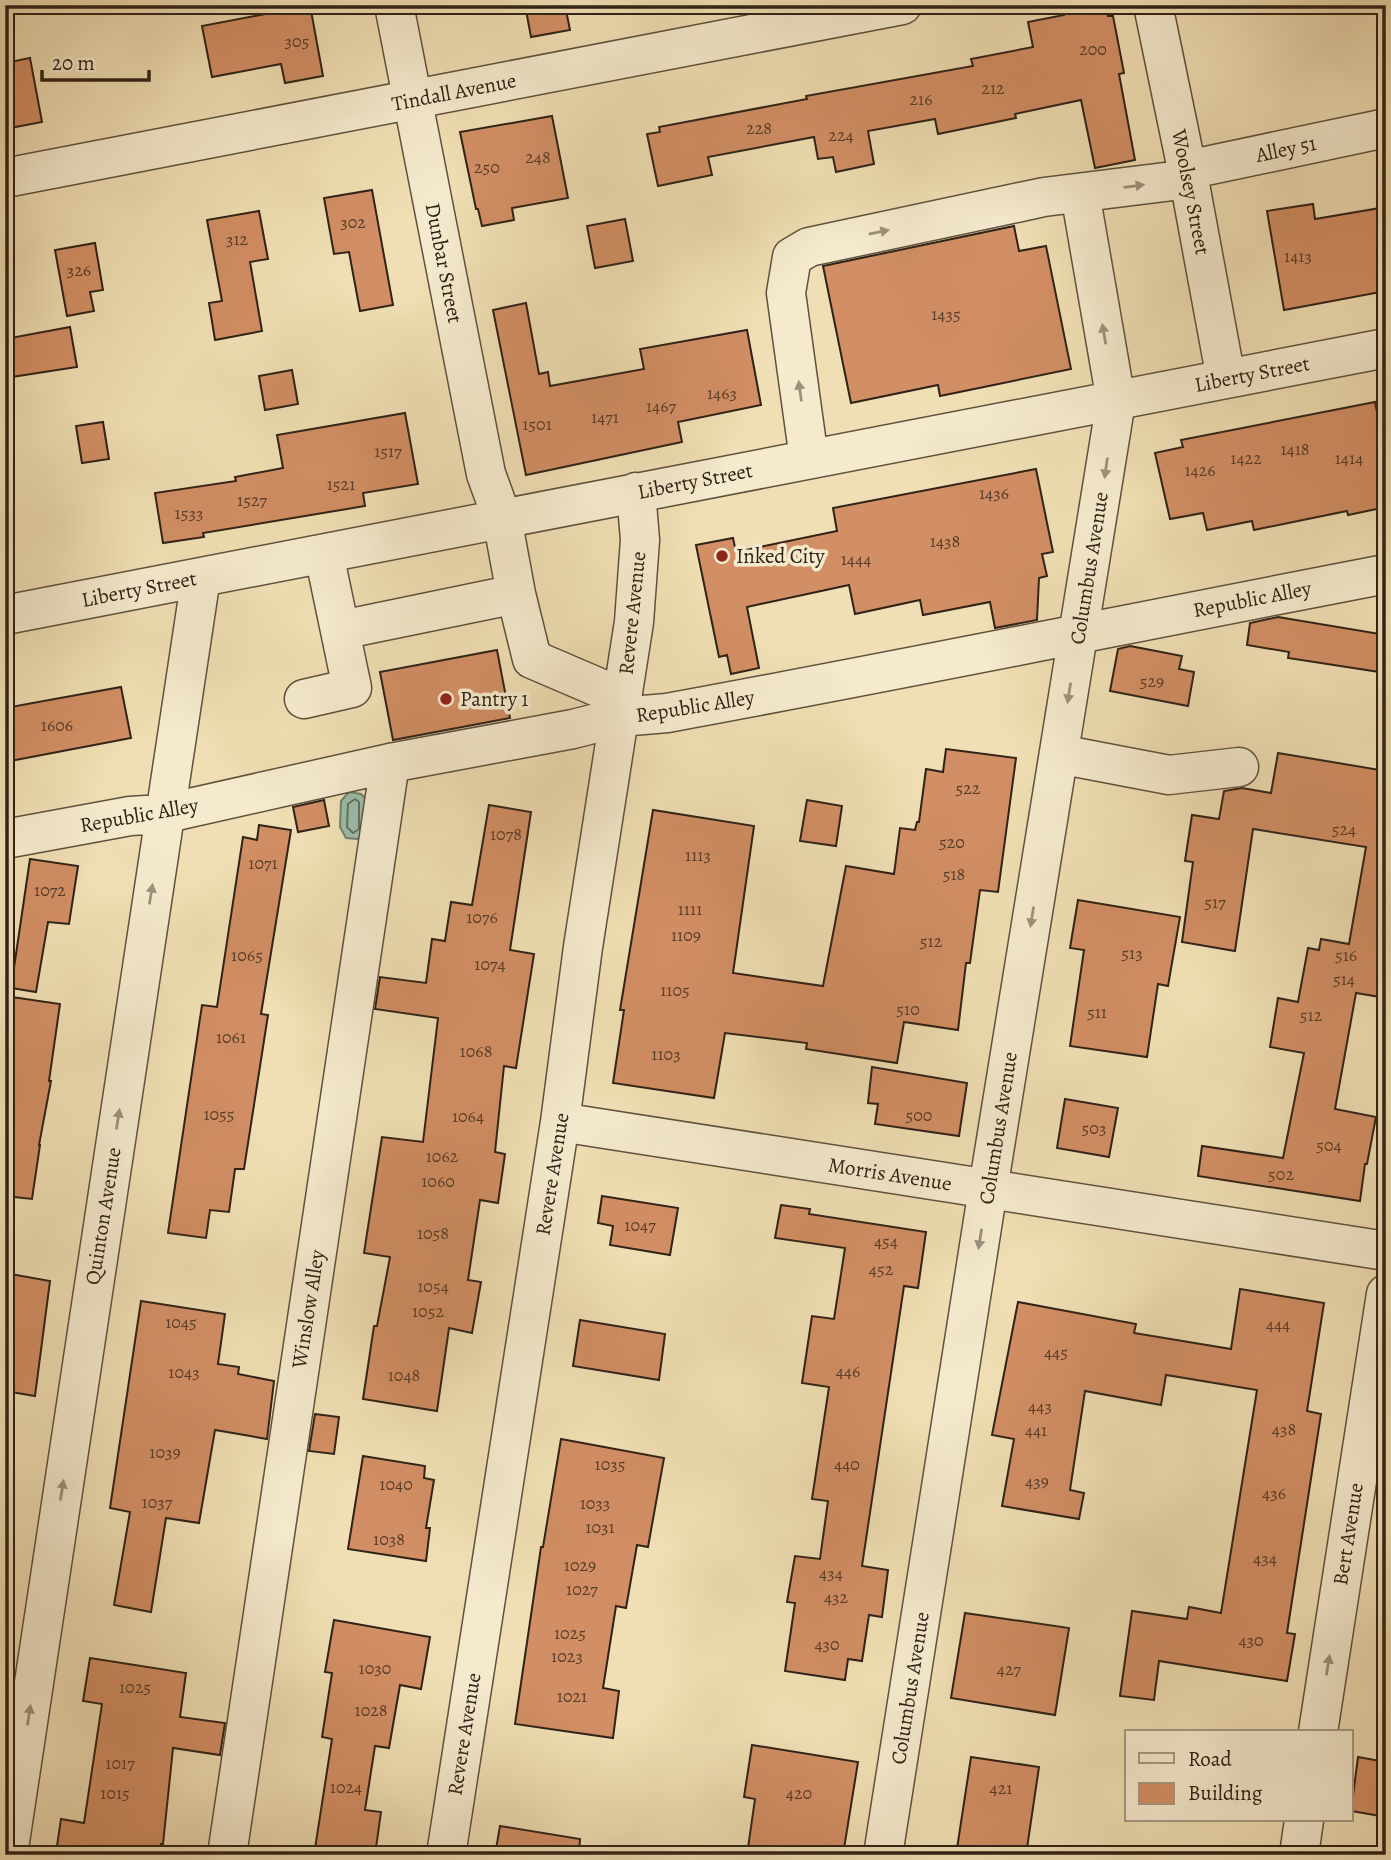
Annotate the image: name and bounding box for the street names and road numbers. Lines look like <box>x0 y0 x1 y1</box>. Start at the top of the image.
street label: Tindall Avenue <box>389 66 519 118</box>
street label: Woolsey Street <box>1165 126 1217 257</box>
street label: Alley 51 <box>1252 129 1319 169</box>
street label: Dunbar Street <box>419 200 469 326</box>
street label: Liberty Street <box>1192 349 1312 399</box>
street label: Liberty Street <box>635 456 755 506</box>
street label: Columbus Avenue <box>1063 490 1115 646</box>
street label: Revere Avenue <box>612 550 652 676</box>
street label: Liberty Street <box>79 564 199 614</box>
street label: Republic Alley <box>1191 574 1314 624</box>
street label: Republic Alley <box>634 683 757 729</box>
street label: Republic Alley <box>78 791 201 839</box>
street label: Columbus Avenue <box>972 1050 1024 1206</box>
street label: Revere Avenue <box>528 1111 576 1237</box>
street label: Quinton Avenue <box>78 1145 128 1287</box>
street label: Morris Avenue <box>826 1150 954 1198</box>
street label: Winslow Alley <box>285 1247 331 1371</box>
street label: Bert Avenue <box>1326 1481 1370 1587</box>
street label: Columbus Avenue <box>884 1610 936 1766</box>
street label: Revere Avenue <box>440 1671 488 1797</box>

